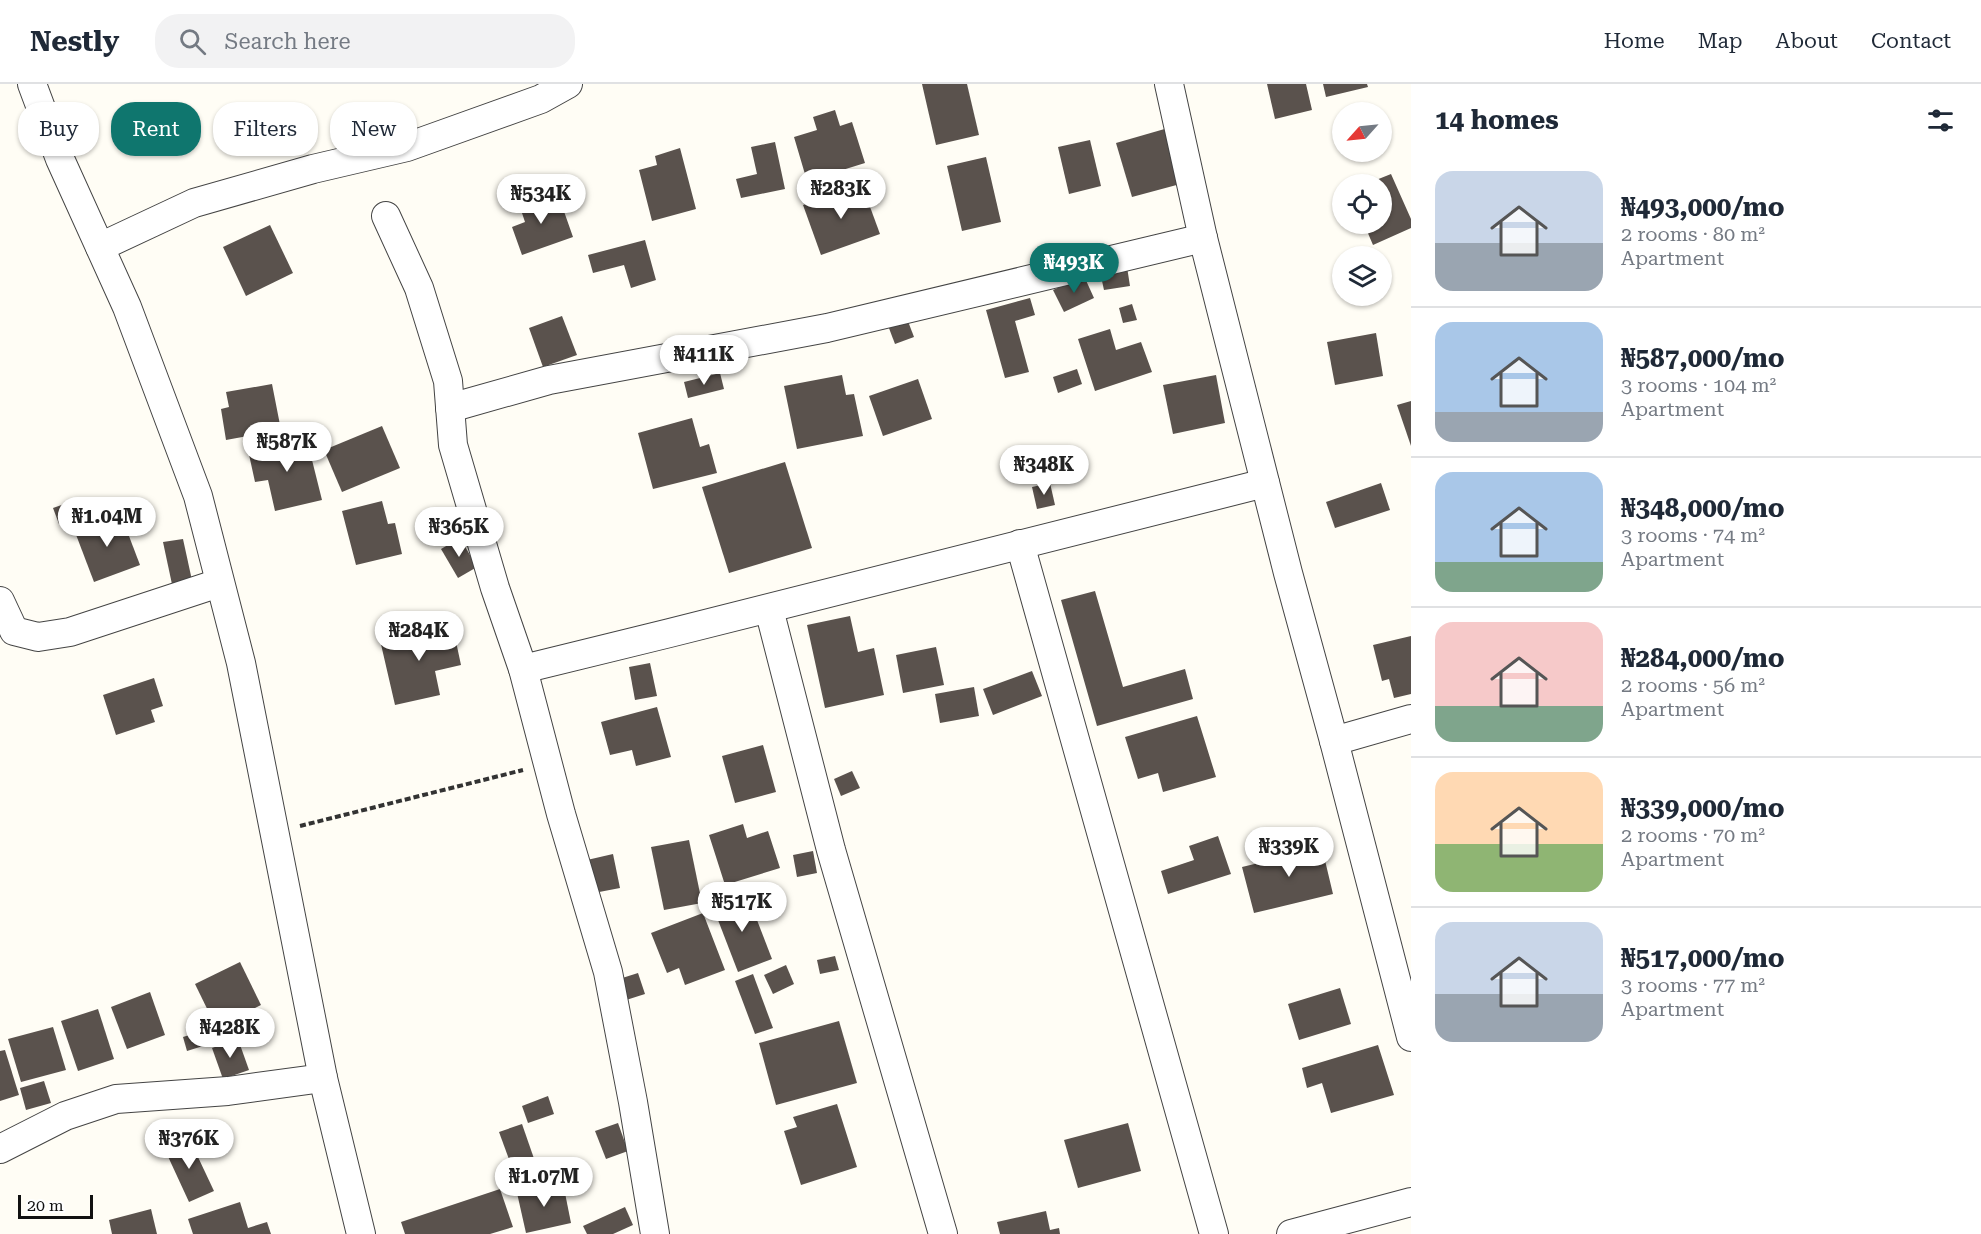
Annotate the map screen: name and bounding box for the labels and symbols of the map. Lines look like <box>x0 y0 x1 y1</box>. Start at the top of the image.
north arrow <box>1332 102 1392 162</box>
pin: ₦283K <box>799 169 883 220</box>
pin: ₦534K <box>499 174 583 225</box>
pin: ₦493K <box>1032 243 1116 294</box>
pin: ₦411K <box>662 335 746 386</box>
pin: ₦587K <box>245 422 329 473</box>
pin: ₦348K <box>1002 445 1086 496</box>
pin: ₦1.04M <box>58 497 156 548</box>
pin: ₦365K <box>417 507 501 558</box>
pin: ₦284K <box>377 611 461 662</box>
pin: ₦339K <box>1247 827 1331 878</box>
pin: ₦517K <box>700 882 784 933</box>
pin: ₦428K <box>188 1008 272 1059</box>
pin: ₦376K <box>147 1119 231 1170</box>
pin: ₦1.07M <box>495 1157 593 1208</box>
scale bar <box>18 1192 93 1220</box>

